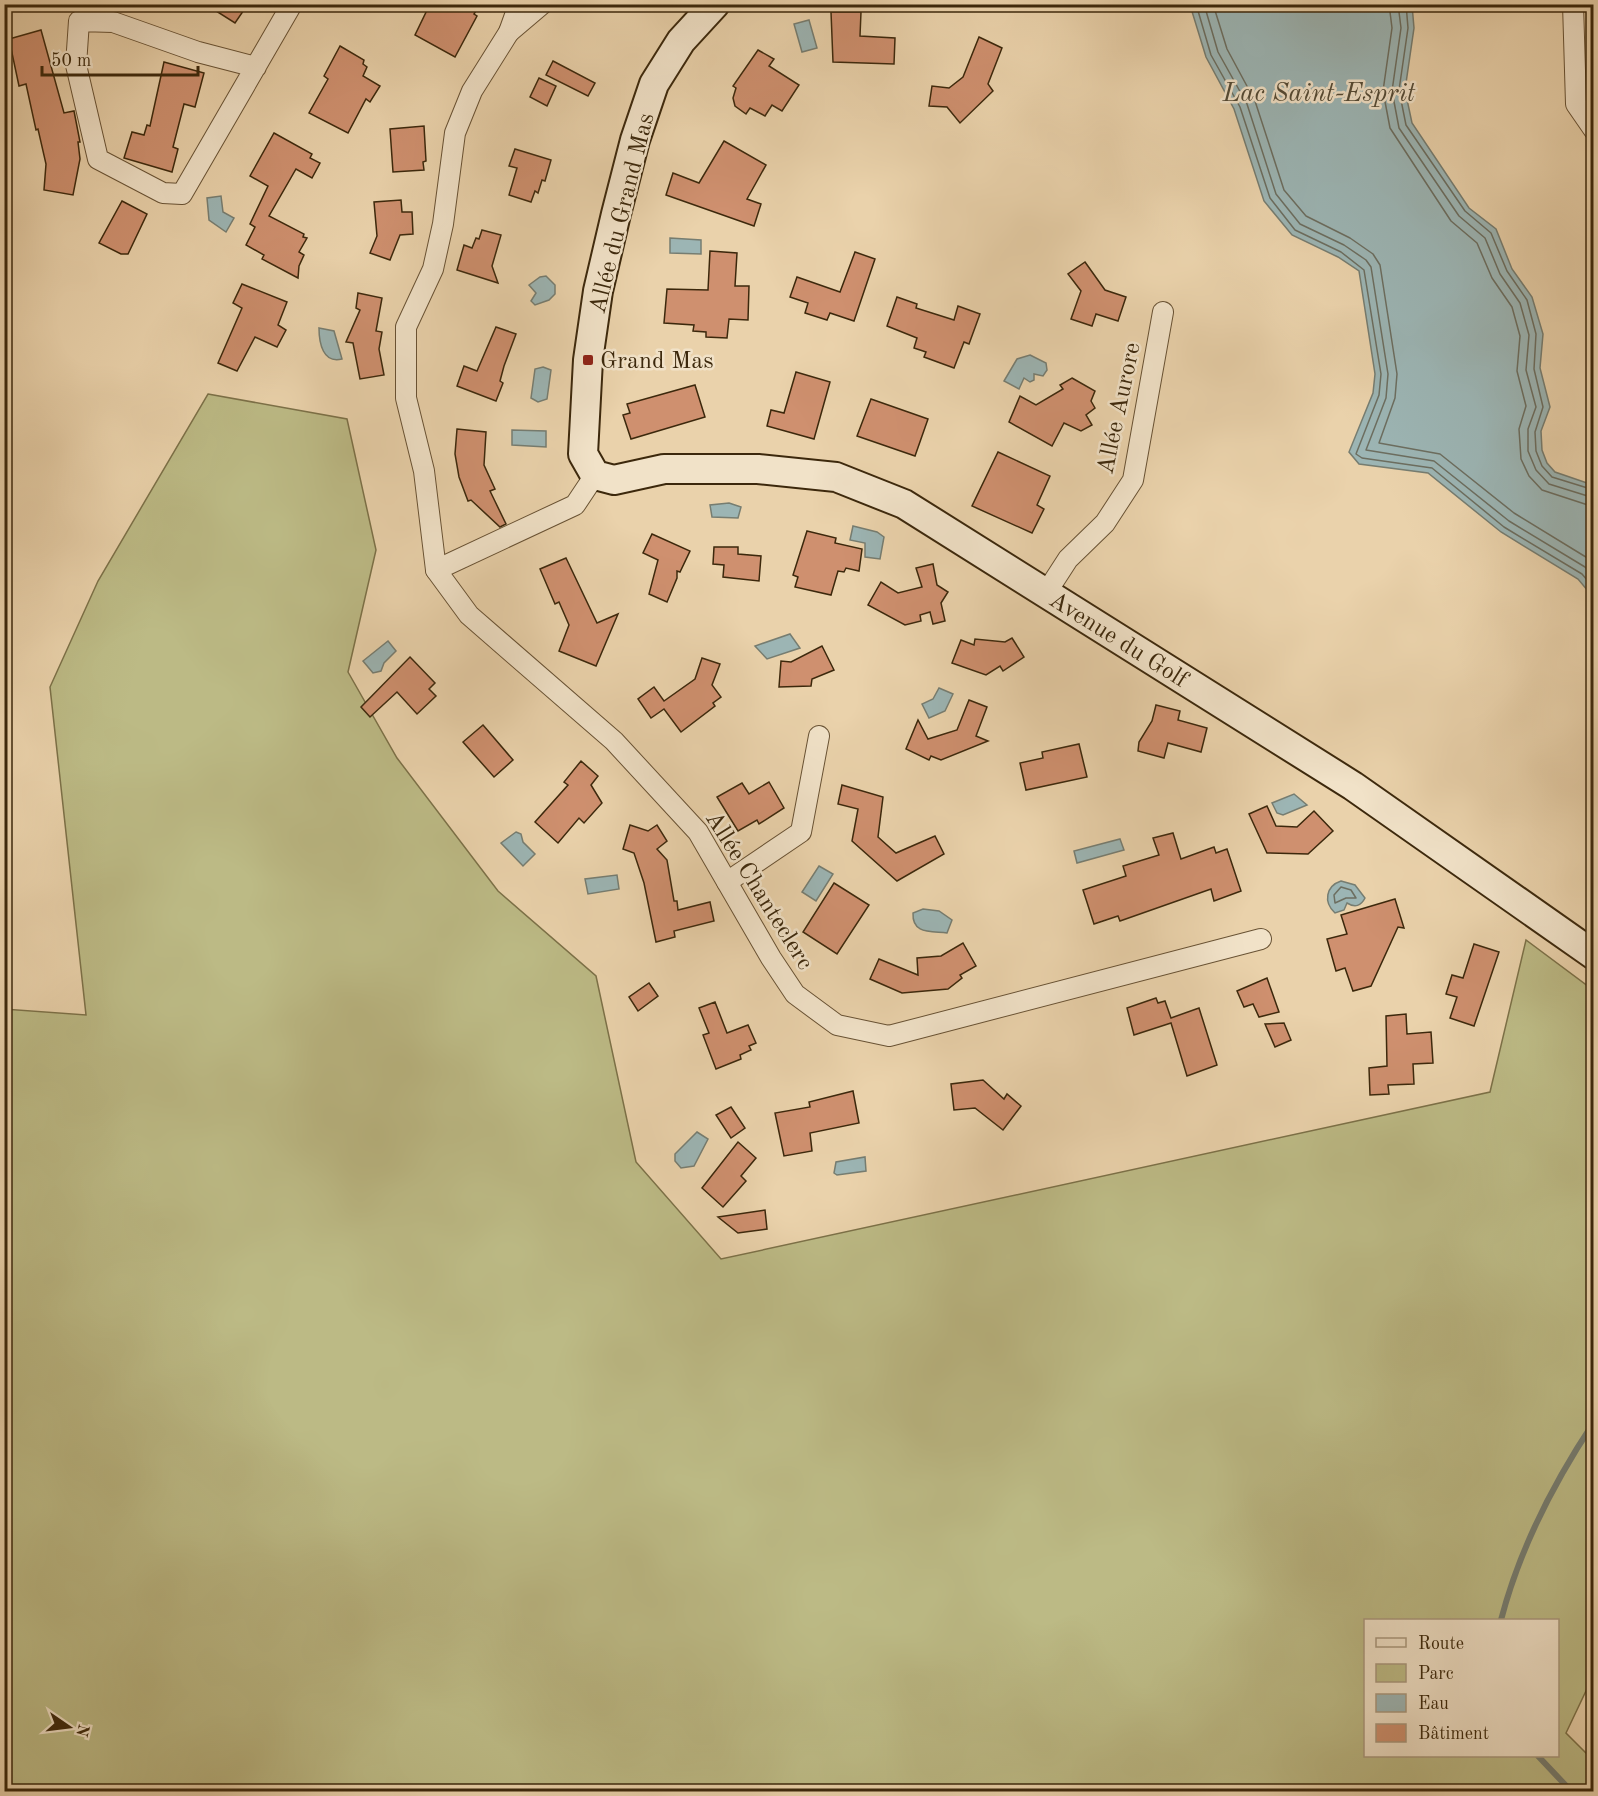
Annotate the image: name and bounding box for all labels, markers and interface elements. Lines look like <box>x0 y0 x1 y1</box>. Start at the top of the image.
scale bar <box>42 39 198 77</box>
text: 50 m <box>51 52 91 70</box>
water label: Lac Saint-Esprit <box>1222 81 1416 107</box>
street label: Allée du Grand Mas <box>586 111 659 316</box>
street label: Allée Aurore <box>1094 340 1146 476</box>
place label: Grand Mas <box>600 350 714 374</box>
marker: Grand Mas <box>581 353 595 367</box>
street label: Avenue du Golf <box>1044 588 1192 694</box>
street label: Allée Chanteclerc <box>700 808 817 974</box>
legend <box>1364 1619 1559 1757</box>
text: Route <box>1418 1635 1464 1653</box>
text: Parc <box>1418 1665 1454 1683</box>
text: Eau <box>1418 1695 1449 1713</box>
north arrow <box>39 1697 99 1757</box>
text: N <box>72 1722 91 1739</box>
text: Bâtiment <box>1418 1725 1489 1743</box>

